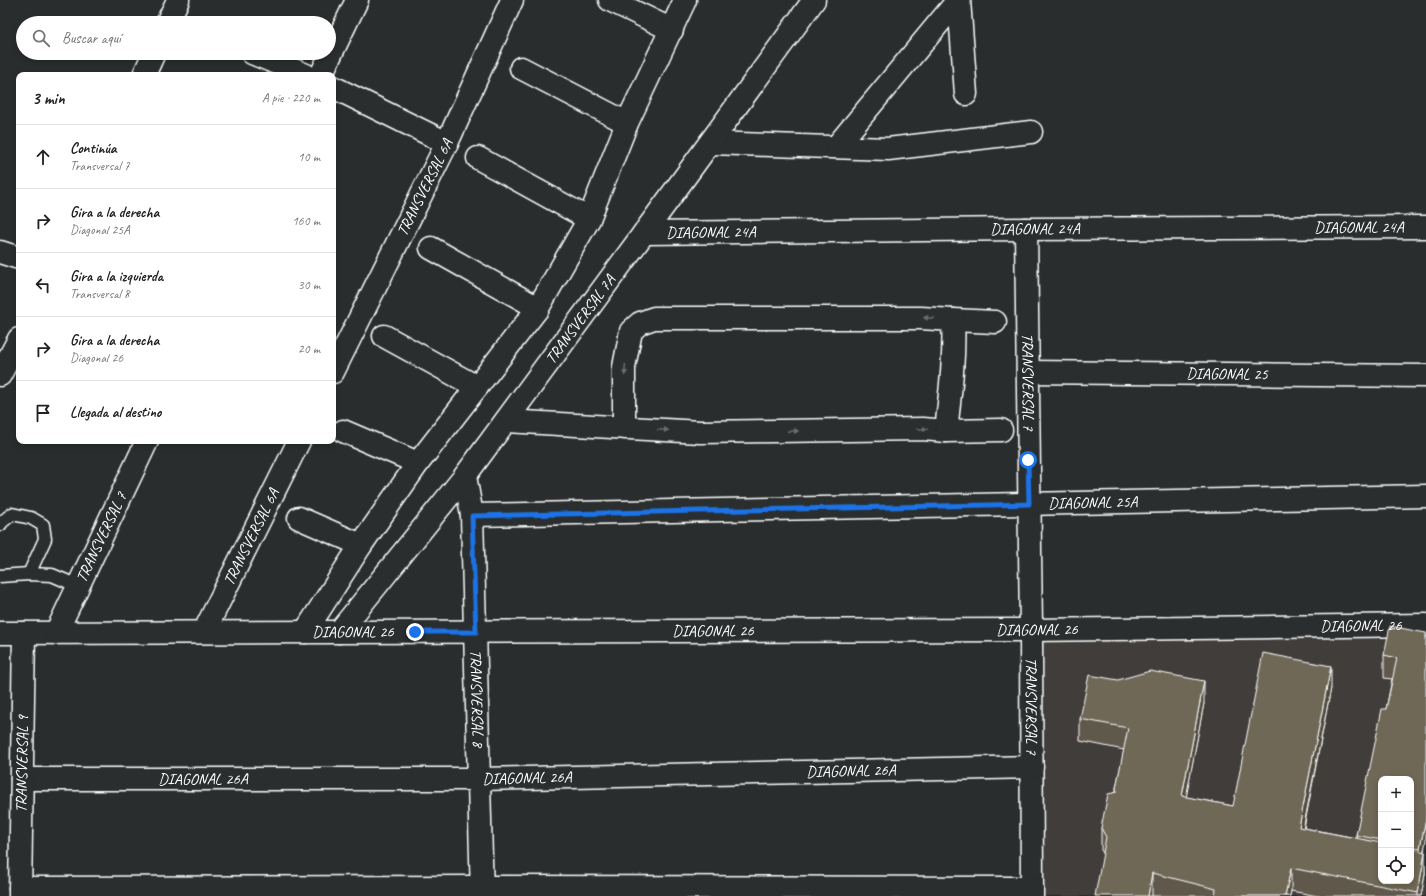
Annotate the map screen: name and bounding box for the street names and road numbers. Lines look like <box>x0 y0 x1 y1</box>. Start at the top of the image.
street label: TRANSVERSAL 6A <box>392 135 458 239</box>
street label: DIAGONAL 24A <box>1314 217 1405 238</box>
street label: DIAGONAL 24A <box>990 219 1081 239</box>
street label: DIAGONAL 24A <box>666 222 757 243</box>
street label: TRANSVERSAL 7A <box>541 270 620 368</box>
street label: TRANSVERSAL 7 <box>1017 333 1039 432</box>
street label: DIAGONAL 25 <box>1186 364 1269 384</box>
street label: TRANSVERSAL 6A <box>219 485 284 589</box>
street label: TRANSVERSAL 7 <box>71 488 132 586</box>
street label: DIAGONAL 25A <box>1048 492 1139 514</box>
street label: DIAGONAL 26 <box>1320 615 1403 636</box>
street label: DIAGONAL 26 <box>996 619 1079 640</box>
street label: DIAGONAL 26 <box>672 621 754 641</box>
street label: DIAGONAL 26 <box>312 622 394 642</box>
street label: TRANSVERSAL 8 <box>466 649 488 749</box>
street label: TRANSVERSAL 7 <box>1021 657 1041 756</box>
street label: TRANSVERSAL 9 <box>11 713 33 813</box>
street label: DIAGONAL 26A <box>806 760 897 782</box>
street label: DIAGONAL 26A <box>482 767 573 789</box>
street label: DIAGONAL 26A <box>158 769 249 789</box>

